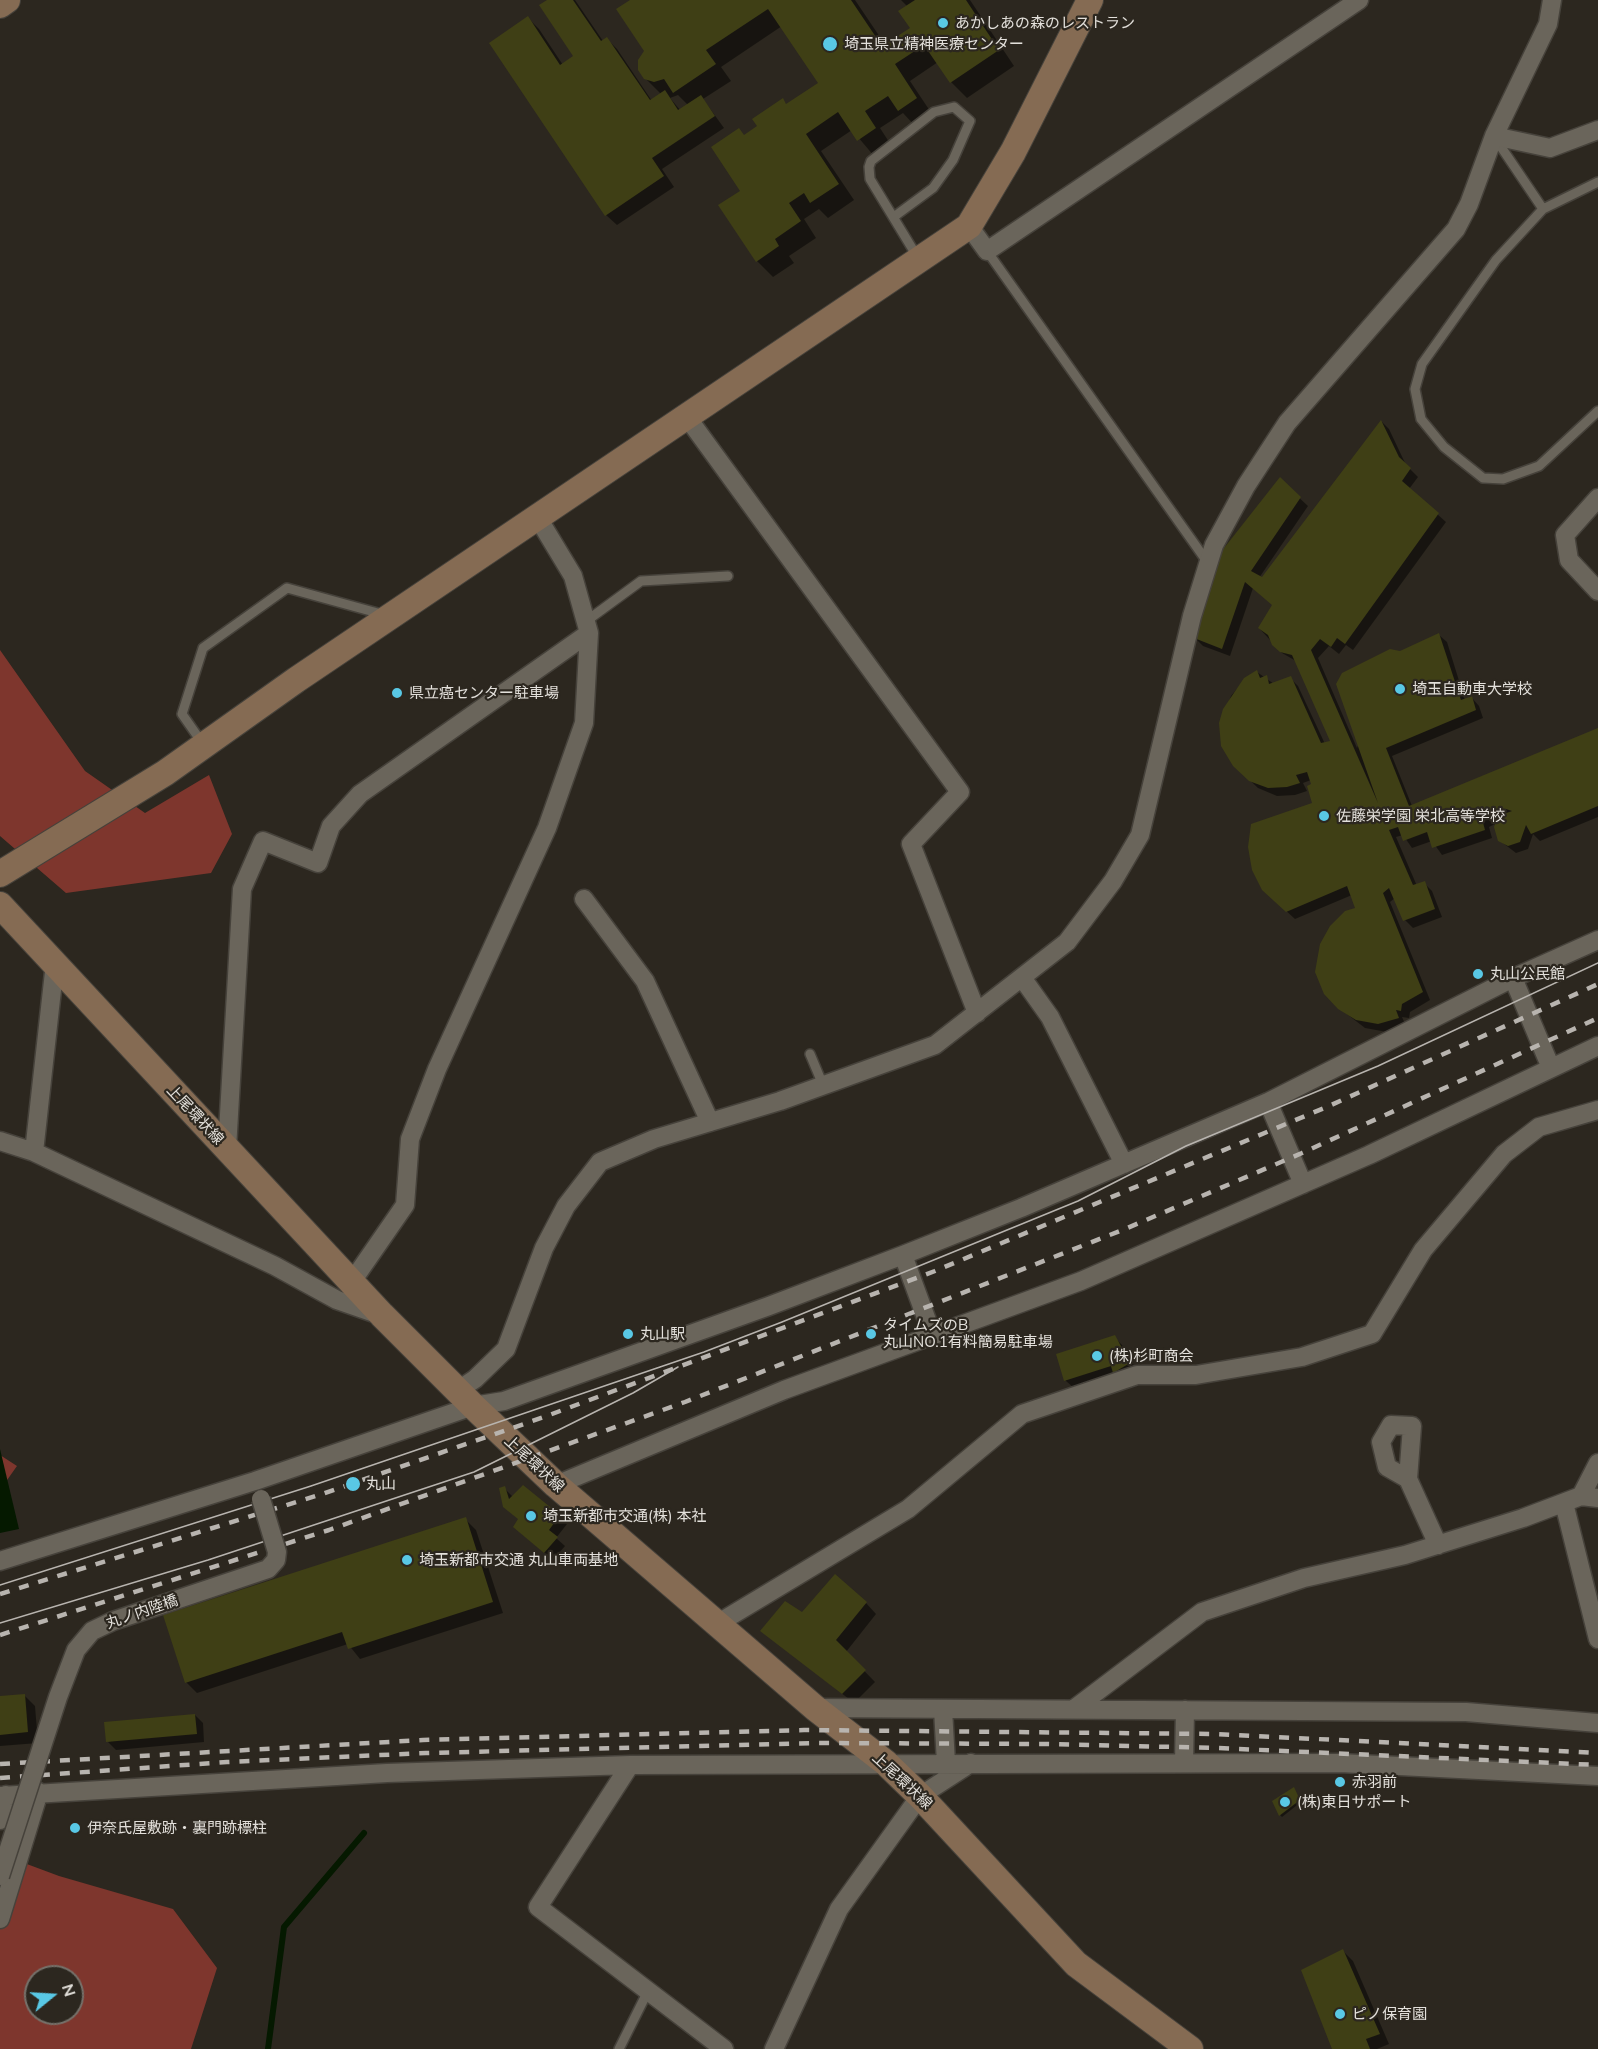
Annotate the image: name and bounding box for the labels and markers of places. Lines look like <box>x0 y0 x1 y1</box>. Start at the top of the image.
place label: あかしあの森のレストラン <box>955 14 1135 32</box>
marker: あかしあの森のレストラン <box>936 16 950 30</box>
marker: 埼玉県立精神医療センター <box>821 35 839 53</box>
place label: 埼玉県立精神医療センター <box>844 35 1024 53</box>
place label: 埼玉自動車大学校 <box>1412 680 1532 698</box>
marker: 埼玉自動車大学校 <box>1393 682 1407 696</box>
place label: 県立癌センター駐車場 <box>409 684 559 702</box>
marker: 県立癌センター駐車場 <box>390 686 404 700</box>
place label: 佐藤栄学園 栄北高等学校 <box>1336 807 1505 825</box>
marker: 佐藤栄学園 栄北高等学校 <box>1317 809 1331 823</box>
place label: 丸山公民館 <box>1490 965 1565 983</box>
marker: 丸山公民館 <box>1471 967 1485 981</box>
place label: タイムズのB 丸山NO.1有料簡易駐車場 <box>883 1316 1053 1351</box>
place label: 丸山駅 <box>640 1325 685 1343</box>
marker: 丸山駅 <box>621 1327 635 1341</box>
marker: タイムズのB 丸山NO.1有料簡易駐車場 <box>864 1327 878 1341</box>
place label: (株)杉町商会 <box>1109 1347 1194 1365</box>
marker: (株)杉町商会 <box>1090 1349 1104 1363</box>
marker: 丸山 <box>344 1475 362 1493</box>
place label: 丸山 <box>366 1475 396 1493</box>
place label: 埼玉新都市交通(株) 本社 <box>543 1507 706 1525</box>
marker: 埼玉新都市交通(株) 本社 <box>524 1509 538 1523</box>
place label: 埼玉新都市交通 丸山車両基地 <box>419 1551 618 1569</box>
marker: 埼玉新都市交通 丸山車両基地 <box>400 1553 414 1567</box>
place label: 赤羽前 <box>1352 1773 1397 1791</box>
marker: 赤羽前 <box>1333 1775 1347 1789</box>
place label: (株)東日サポート <box>1297 1793 1412 1811</box>
marker: (株)東日サポート <box>1278 1795 1292 1809</box>
place label: 伊奈氏屋敷跡・裏門跡標柱 <box>87 1819 267 1837</box>
marker: 伊奈氏屋敷跡・裏門跡標柱 <box>68 1821 82 1835</box>
place label: ピノ保育園 <box>1352 2005 1427 2023</box>
marker: ピノ保育園 <box>1333 2007 1347 2021</box>

